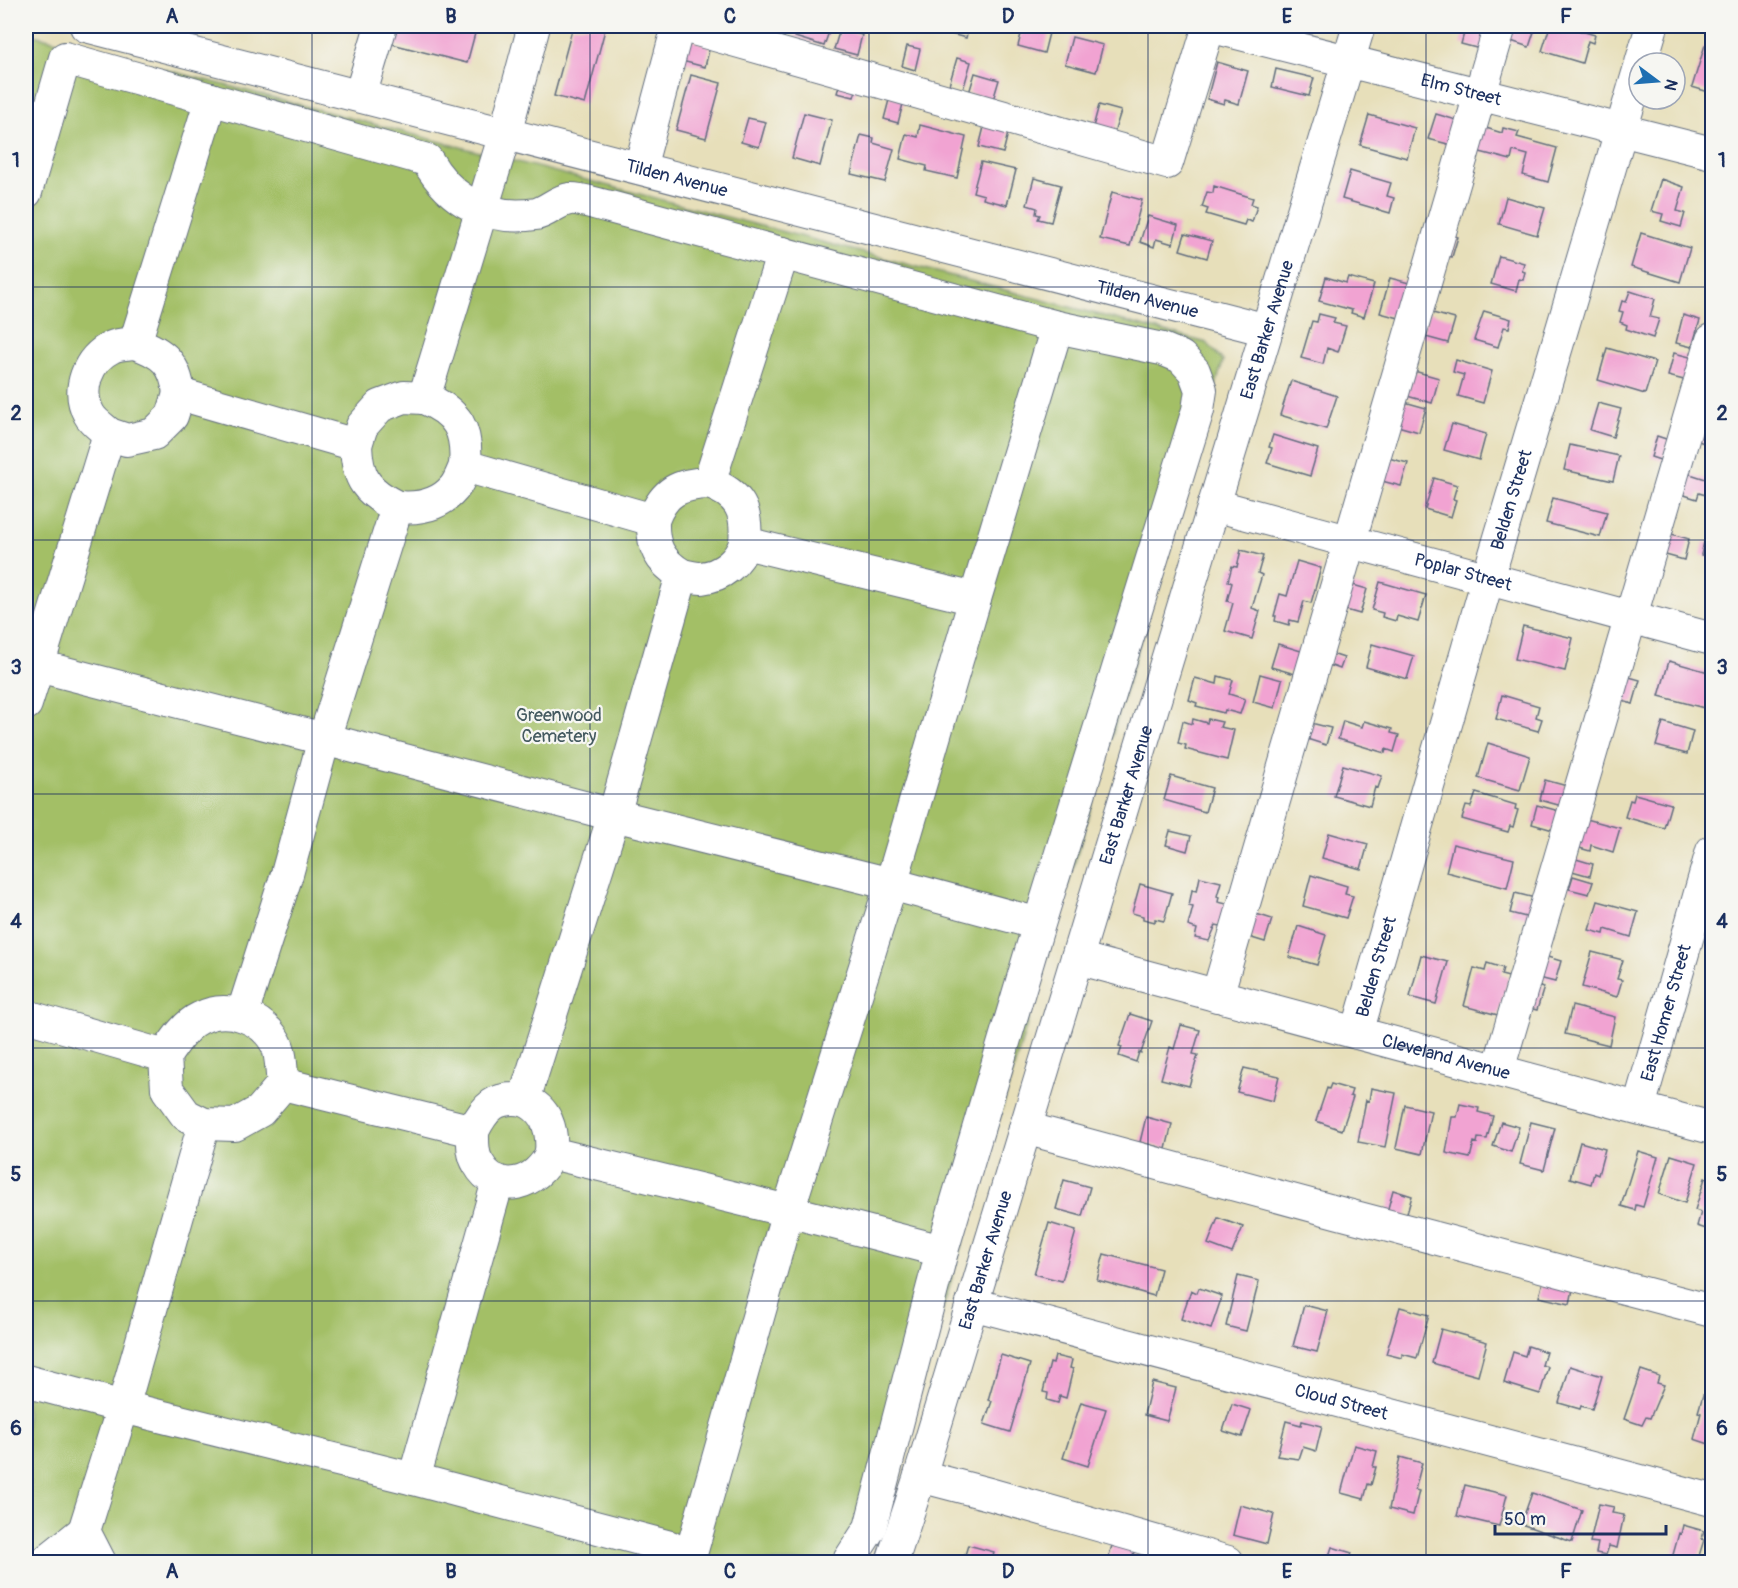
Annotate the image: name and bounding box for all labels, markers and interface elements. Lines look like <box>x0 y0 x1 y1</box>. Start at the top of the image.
text: A <box>166 4 179 29</box>
text: B <box>445 4 457 29</box>
text: C <box>724 4 736 29</box>
text: D <box>1002 4 1015 29</box>
text: E <box>1282 4 1293 29</box>
text: F <box>1560 4 1572 29</box>
north arrow <box>1627 51 1687 111</box>
street label: Elm Street <box>1418 69 1504 112</box>
text: N <box>1659 77 1682 93</box>
text: 1 <box>12 148 20 173</box>
text: 1 <box>1718 148 1726 173</box>
street label: Tilden Avenue <box>623 154 730 203</box>
street label: East Barker Avenue <box>1236 258 1299 402</box>
street label: Tilden Avenue <box>1094 276 1201 324</box>
text: 2 <box>10 401 22 426</box>
text: 2 <box>1716 401 1728 426</box>
street label: Belden Street <box>1486 446 1538 553</box>
street label: Poplar Street <box>1412 548 1515 597</box>
text: 3 <box>10 655 22 680</box>
text: 3 <box>1716 655 1728 680</box>
park label: Greenwood Cemetery <box>516 704 602 748</box>
street label: East Barker Avenue <box>1095 723 1159 867</box>
text: 4 <box>10 909 22 934</box>
text: 4 <box>1716 909 1728 934</box>
street label: Belden Street <box>1351 913 1402 1020</box>
street label: East Homer Street <box>1636 941 1697 1084</box>
street label: Cleveland Avenue <box>1379 1029 1513 1085</box>
text: 5 <box>11 1162 22 1187</box>
text: 5 <box>1717 1162 1728 1187</box>
street label: East Barker Avenue <box>954 1188 1018 1333</box>
street label: Cloud Street <box>1292 1379 1391 1426</box>
text: 6 <box>10 1416 22 1441</box>
text: 6 <box>1716 1416 1728 1441</box>
scale bar <box>1495 1498 1666 1536</box>
text: 50 m <box>1504 1508 1546 1531</box>
text: A <box>166 1559 179 1584</box>
text: B <box>445 1559 457 1584</box>
text: C <box>724 1559 736 1584</box>
text: D <box>1002 1559 1015 1584</box>
text: E <box>1282 1559 1293 1584</box>
text: F <box>1560 1559 1572 1584</box>

